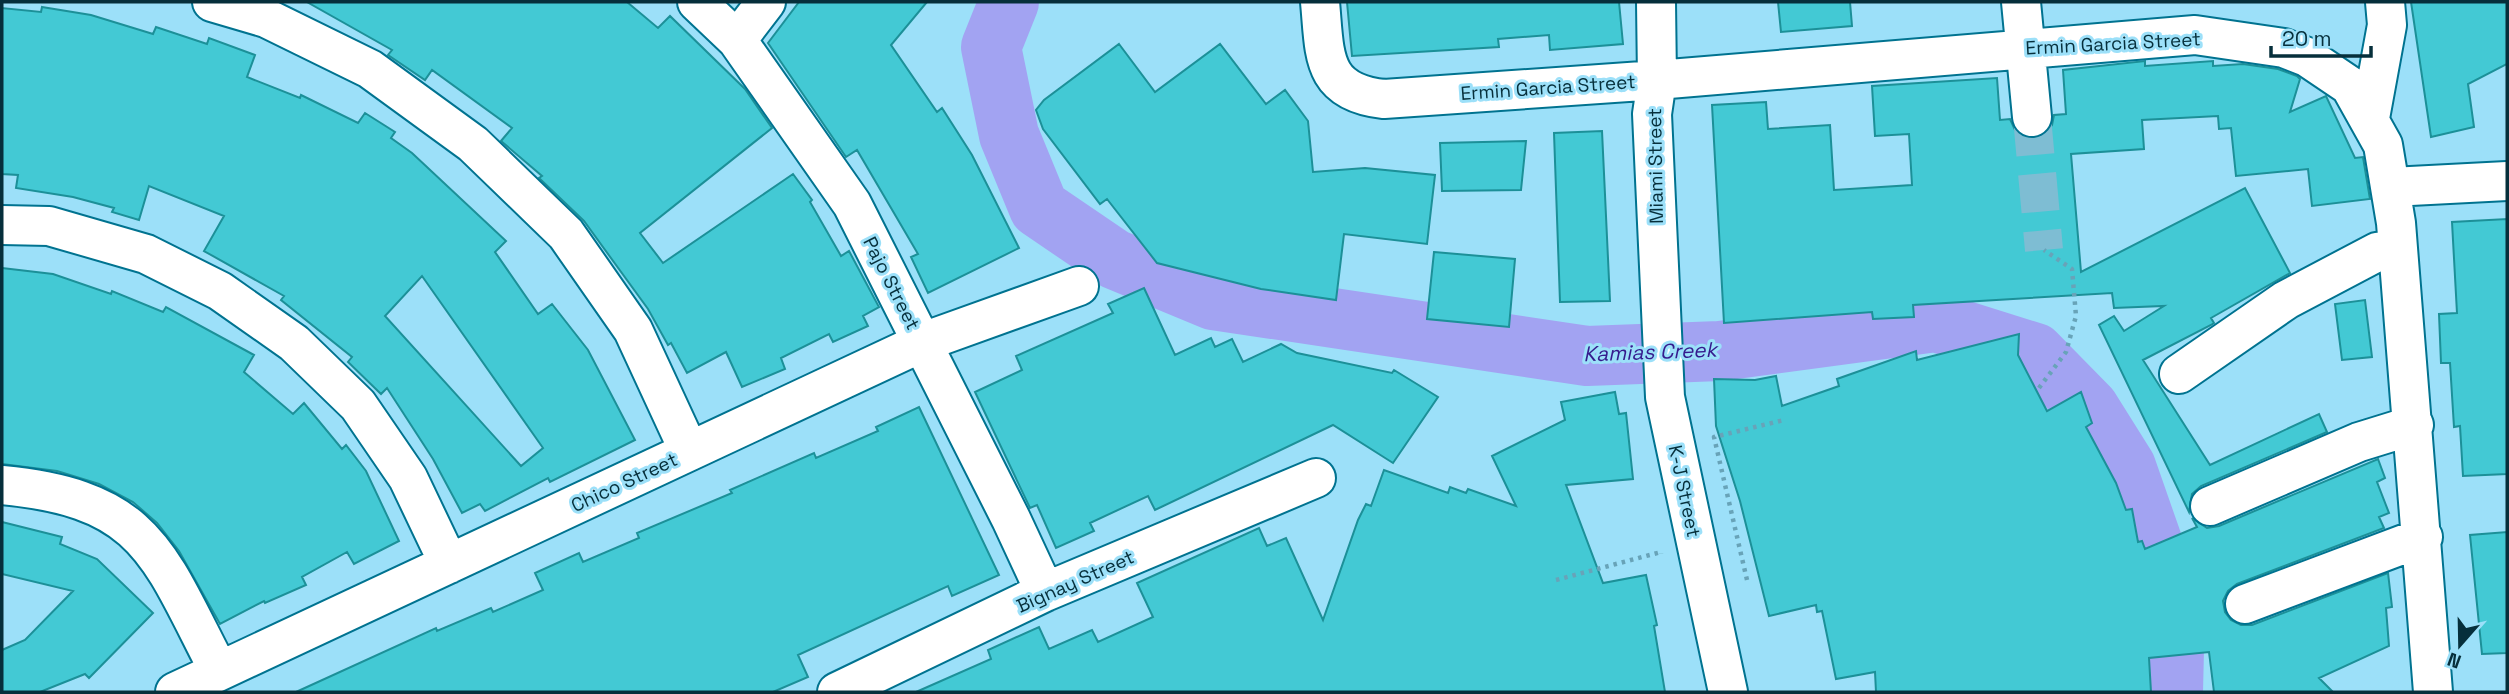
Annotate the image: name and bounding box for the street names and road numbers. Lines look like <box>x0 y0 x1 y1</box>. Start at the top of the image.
street label: Ermin Garcia Street <box>2025 26 2201 61</box>
street label: Ermin Garcia Street <box>1460 69 1636 106</box>
street label: Miami Street <box>1642 108 1669 224</box>
street label: Pajo Street <box>857 232 926 334</box>
street label: K-J Street <box>1663 443 1706 539</box>
street label: Chico Street <box>567 447 681 518</box>
street label: Bignay Street <box>1012 544 1138 619</box>

